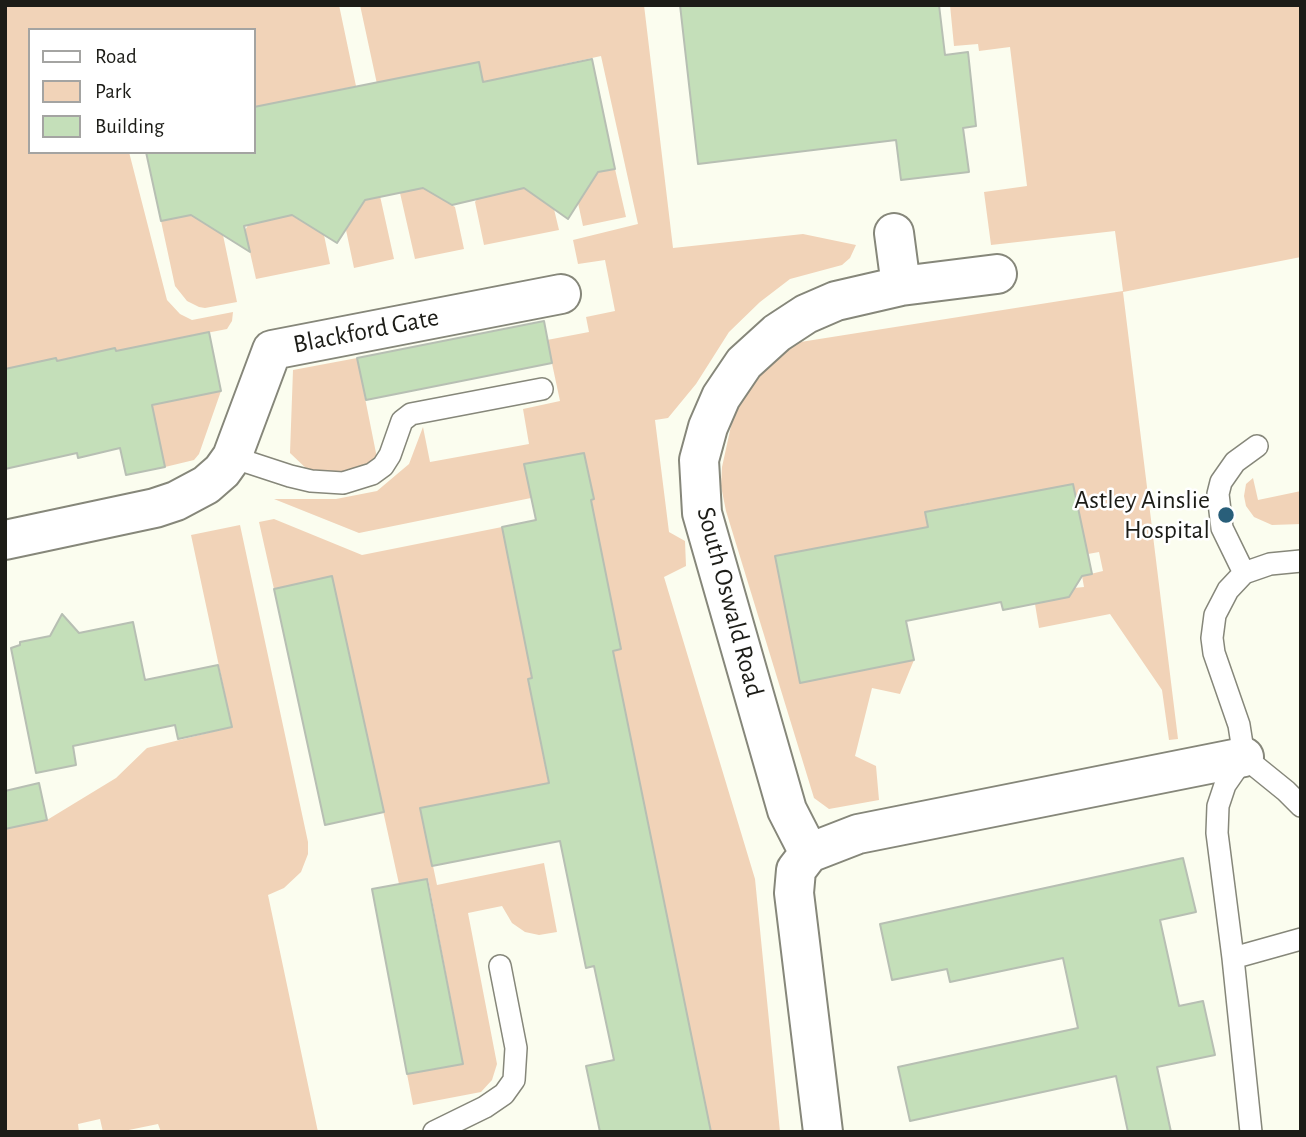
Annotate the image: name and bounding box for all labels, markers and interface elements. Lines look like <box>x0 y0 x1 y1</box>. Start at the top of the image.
legend <box>28 28 256 154</box>
text: Road <box>95 46 137 67</box>
text: Park <box>95 81 131 102</box>
text: Building <box>95 116 164 137</box>
street label: Blackford Gate <box>291 302 441 360</box>
place label: Astley Ainslie Hospital <box>1074 484 1210 546</box>
street label: South Oswald Road <box>690 504 770 700</box>
marker: Astley Ainslie Hospital <box>1216 505 1236 525</box>

